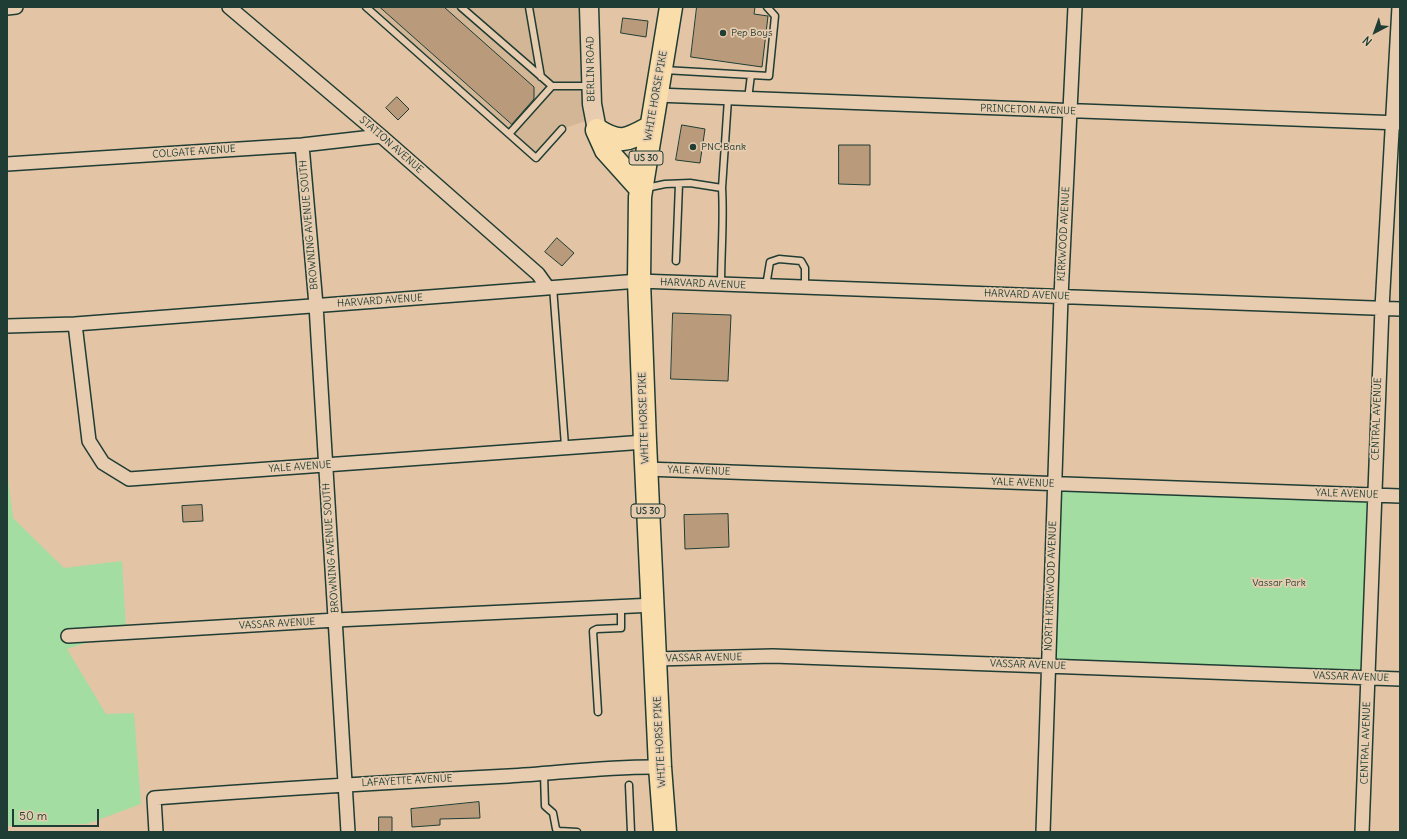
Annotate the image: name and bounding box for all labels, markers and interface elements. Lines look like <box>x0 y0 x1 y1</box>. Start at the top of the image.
north arrow <box>1355 12 1395 52</box>
place label: Pep Boys <box>731 27 772 39</box>
marker: Pep Boys <box>718 28 728 38</box>
text: N <box>1360 33 1375 49</box>
street label: BERLIN ROAD <box>584 36 598 102</box>
street label: WHITE HORSE PIKE <box>642 50 670 142</box>
street label: PRINCETON AVENUE <box>980 102 1076 118</box>
street label: STATION AVENUE <box>357 114 425 176</box>
place label: PNC Bank <box>701 141 746 153</box>
marker: PNC Bank <box>688 142 698 152</box>
street label: COLGATE AVENUE <box>152 143 236 161</box>
road number: US 30 <box>629 151 663 165</box>
street label: BROWNING AVENUE SOUTH <box>297 160 321 290</box>
street label: KIRKWOOD AVENUE <box>1056 186 1072 282</box>
street label: HARVARD AVENUE <box>660 277 746 291</box>
street label: HARVARD AVENUE <box>984 288 1070 302</box>
street label: HARVARD AVENUE <box>337 292 423 310</box>
street label: WHITE HORSE PIKE <box>636 372 652 464</box>
street label: CENTRAL AVENUE <box>1370 377 1384 461</box>
street label: YALE AVENUE <box>268 459 332 475</box>
street label: YALE AVENUE <box>667 464 731 478</box>
street label: YALE AVENUE <box>991 476 1055 490</box>
street label: BROWNING AVENUE SOUTH <box>320 483 342 613</box>
street label: YALE AVENUE <box>1315 487 1379 501</box>
road number: US 30 <box>631 504 665 518</box>
street label: NORTH KIRKWOOD AVENUE <box>1043 521 1059 651</box>
park label: Vassar Park <box>1252 577 1306 589</box>
street label: VASSAR AVENUE <box>238 616 316 632</box>
street label: VASSAR AVENUE <box>666 651 742 665</box>
street label: VASSAR AVENUE <box>990 658 1066 672</box>
street label: VASSAR AVENUE <box>1313 670 1389 684</box>
street label: WHITE HORSE PIKE <box>652 696 668 788</box>
street label: CENTRAL AVENUE <box>1359 701 1373 785</box>
street label: LAFAYETTE AVENUE <box>361 773 453 789</box>
scale bar <box>14 801 101 827</box>
text: 50 m <box>19 808 47 823</box>

